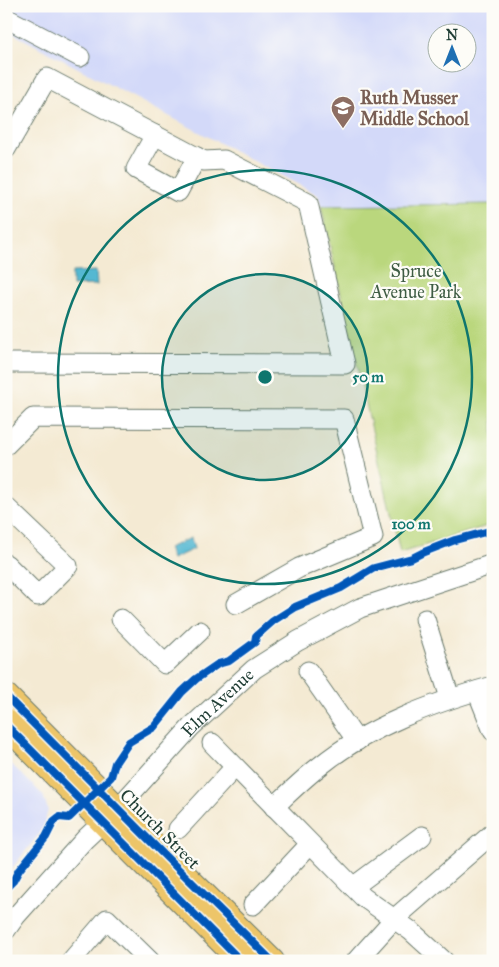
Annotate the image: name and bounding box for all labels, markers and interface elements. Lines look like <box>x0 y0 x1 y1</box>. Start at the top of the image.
north arrow <box>426 22 476 72</box>
text: N <box>446 27 458 44</box>
place label: Ruth Musser Middle School <box>360 87 470 130</box>
school or university icon: Ruth Musser Middle School <box>330 95 356 129</box>
park label: Spruce Avenue Park <box>370 260 462 303</box>
centre of rings <box>256 368 274 386</box>
text: 50 m <box>352 368 384 386</box>
text: 100 m <box>391 515 431 533</box>
street label: Elm Avenue <box>177 664 258 741</box>
street label: Church Street <box>115 784 205 874</box>

